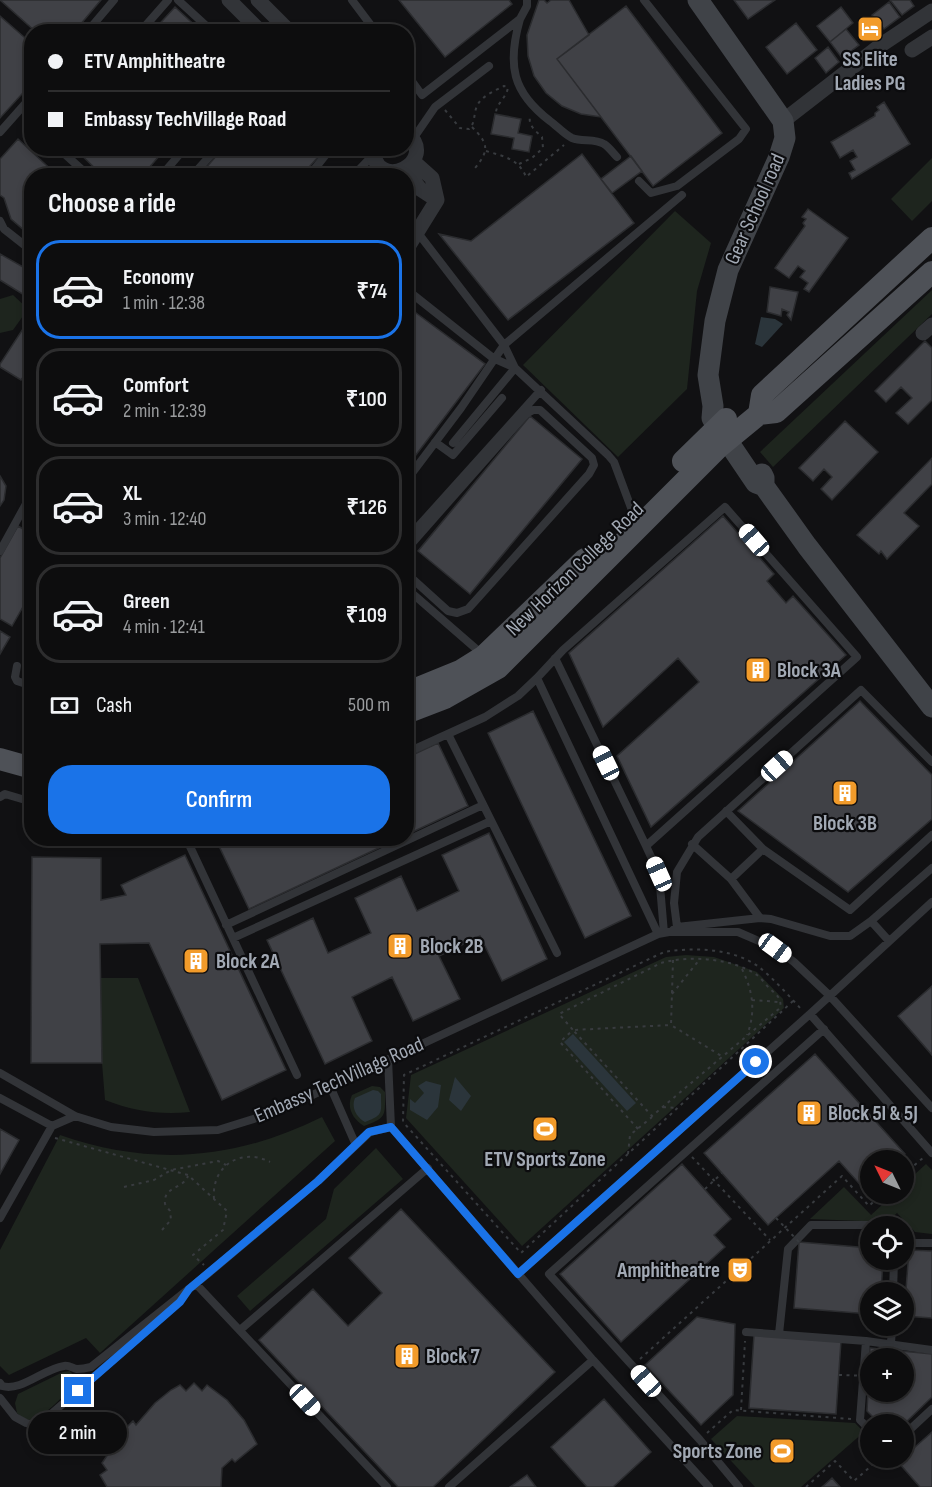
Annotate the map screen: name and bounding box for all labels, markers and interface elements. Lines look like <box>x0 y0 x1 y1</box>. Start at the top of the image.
hotel icon: SS Elite Ladies PG <box>855 14 885 44</box>
place label: SS Elite Ladies PG <box>834 47 906 96</box>
text: ETV Amphitheatre <box>84 48 225 75</box>
text: Embassy TechVillage Road <box>84 106 286 133</box>
street label: Gear School road <box>719 150 791 268</box>
text: Choose a ride <box>48 188 176 220</box>
icon: car <box>51 263 105 317</box>
text: Economy <box>123 264 194 291</box>
text: ₹74 <box>357 278 387 305</box>
text: 1 min · 12:38 <box>123 291 205 315</box>
icon: car <box>51 371 105 425</box>
text: Comfort <box>123 372 189 399</box>
text: ₹100 <box>346 386 387 413</box>
text: 2 min · 12:39 <box>123 399 206 423</box>
icon: car <box>51 479 105 533</box>
text: XL <box>123 480 142 507</box>
text: ₹126 <box>346 494 387 521</box>
street label: New Horizon College Road <box>501 497 649 641</box>
text: 3 min · 12:40 <box>123 507 207 531</box>
car <box>735 521 773 559</box>
icon: car <box>51 587 105 641</box>
text: Green <box>123 588 170 615</box>
text: ₹109 <box>346 602 387 629</box>
text: 4 min · 12:41 <box>123 615 205 639</box>
building icon: Block 3A <box>743 655 773 685</box>
place label: Block 3A <box>777 658 842 683</box>
icon: cash <box>48 689 81 722</box>
text: Cash <box>96 692 132 719</box>
text: 500 m <box>348 693 390 717</box>
car <box>590 743 622 783</box>
car <box>758 747 796 785</box>
button: Confirm <box>48 765 390 834</box>
building icon: Block 3B <box>830 778 860 808</box>
place label: Block 3B <box>813 811 877 836</box>
car <box>643 854 675 894</box>
car <box>755 930 795 966</box>
building icon: Block 2B <box>385 931 415 961</box>
place label: Block 2B <box>420 934 484 959</box>
building icon: Block 2A <box>181 946 211 976</box>
place label: Block 2A <box>216 949 281 974</box>
street label: Embassy TechVillage Road <box>251 1031 427 1129</box>
route start <box>742 1048 769 1075</box>
building icon: Block 5I & 5J <box>794 1098 824 1128</box>
place label: Block 5I & 5J <box>828 1101 918 1126</box>
sports icon: ETV Sports Zone <box>530 1114 560 1144</box>
place label: ETV Sports Zone <box>484 1147 606 1172</box>
north arrow <box>860 1150 914 1204</box>
map controls <box>860 1150 914 1468</box>
button: locate <box>860 1216 914 1270</box>
theatre icon: Amphitheatre <box>725 1255 755 1285</box>
place label: Amphitheatre <box>616 1258 720 1283</box>
button: layers <box>860 1282 914 1336</box>
building icon: Block 7 <box>392 1341 422 1371</box>
place label: Block 7 <box>426 1344 480 1369</box>
button: + <box>860 1348 914 1402</box>
car <box>627 1362 665 1400</box>
route end <box>64 1377 91 1404</box>
car <box>286 1381 324 1419</box>
callout: 2 min <box>28 1412 128 1454</box>
button: − <box>860 1414 914 1468</box>
text: 2 min <box>59 1421 96 1445</box>
sports icon: Sports Zone <box>767 1436 797 1466</box>
place label: Sports Zone <box>673 1439 762 1464</box>

